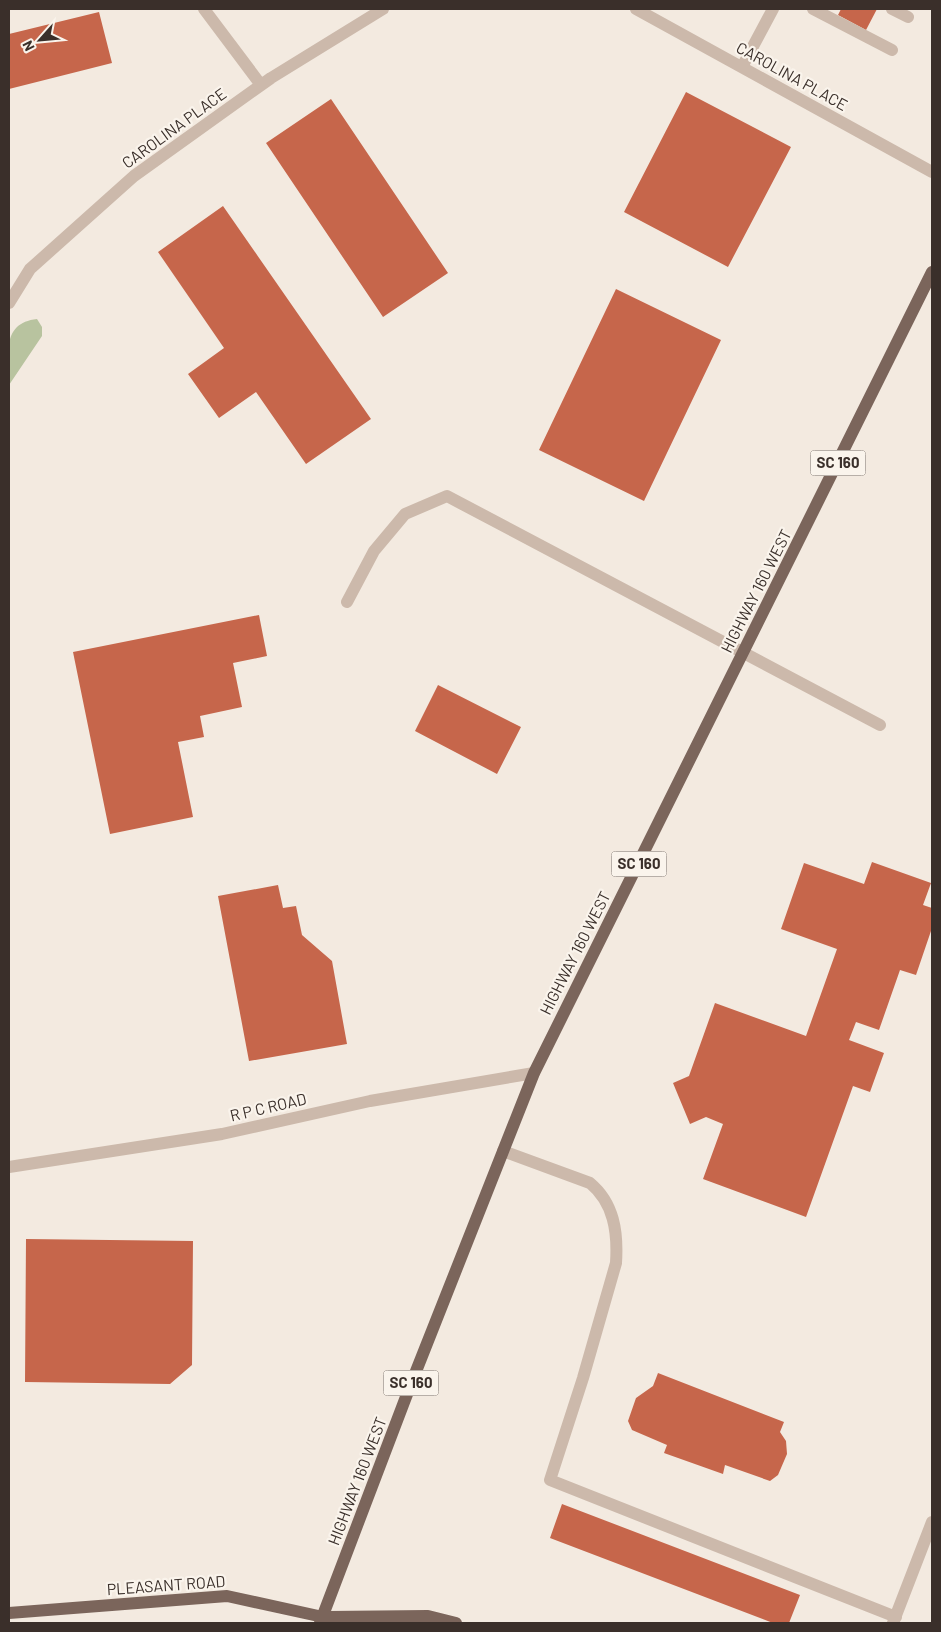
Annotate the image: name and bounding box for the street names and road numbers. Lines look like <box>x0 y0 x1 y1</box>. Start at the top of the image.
street label: CAROLINA PLACE <box>733 37 851 114</box>
street label: CAROLINA PLACE <box>118 83 230 172</box>
road number: SC 160 <box>810 450 866 476</box>
street label: HIGHWAY 160 WEST <box>716 526 795 656</box>
road number: SC 160 <box>612 852 666 876</box>
street label: HIGHWAY 160 WEST <box>535 888 614 1018</box>
street label: R P C ROAD <box>228 1088 308 1125</box>
road number: SC 160 <box>384 1370 438 1396</box>
street label: HIGHWAY 160 WEST <box>323 1414 390 1548</box>
street label: PLEASANT ROAD <box>106 1571 226 1598</box>

